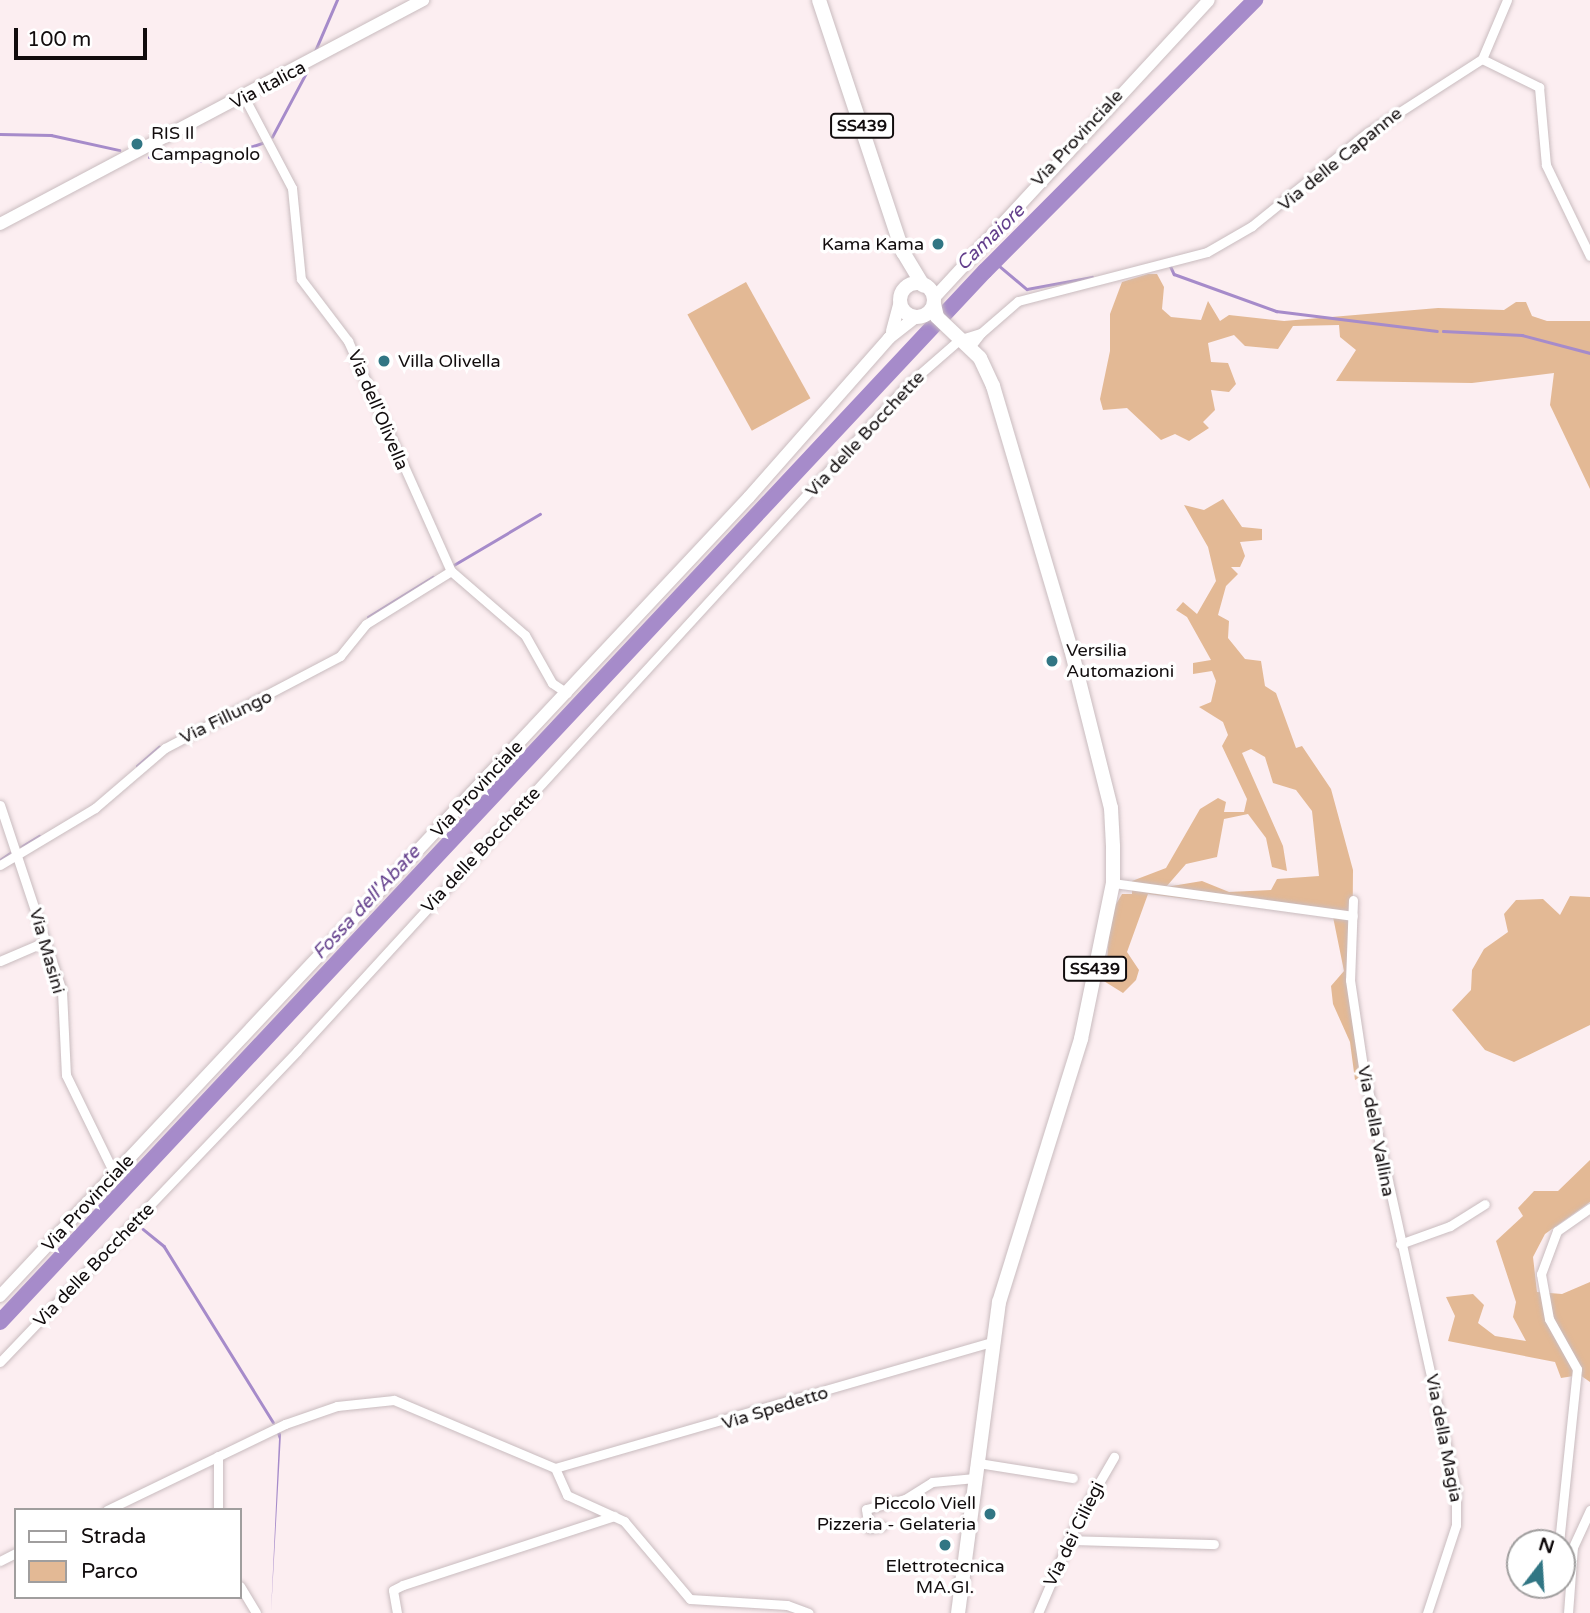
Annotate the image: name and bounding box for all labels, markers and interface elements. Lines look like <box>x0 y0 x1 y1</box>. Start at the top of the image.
scale bar <box>18 14 150 58</box>
text: 100 m <box>27 27 91 52</box>
street label: Via Italica <box>227 56 309 114</box>
street label: Via Provinciale <box>1027 85 1127 191</box>
street label: Via delle Capanne <box>1274 102 1406 216</box>
road number: SS439 <box>829 114 895 138</box>
place label: RIS Il Campagnolo <box>151 123 260 166</box>
marker: RIS Il Campagnolo <box>129 136 145 152</box>
water label: Camaiore <box>952 200 1030 276</box>
place label: Kama Kama <box>822 233 924 255</box>
marker: Kama Kama <box>930 236 946 252</box>
street label: Via dell'Olivella <box>343 347 413 473</box>
place label: Villa Olivella <box>398 350 501 372</box>
marker: Villa Olivella <box>376 353 392 369</box>
street label: Via delle Bocchette <box>801 367 929 501</box>
place label: Versilia Automazioni <box>1066 640 1174 682</box>
marker: Versilia Automazioni <box>1044 653 1060 669</box>
street label: Via Fillungo <box>176 685 276 749</box>
street label: Via Provinciale <box>427 736 527 842</box>
street label: Via delle Bocchette <box>417 783 545 917</box>
water label: Fossa dell'Abate <box>309 841 425 965</box>
street label: Via Masini <box>25 906 69 996</box>
road number: SS439 <box>1062 956 1128 981</box>
street label: Via della Vallina <box>1353 1064 1399 1198</box>
street label: Via Provinciale <box>38 1150 138 1256</box>
street label: Via delle Bocchette <box>29 1198 159 1332</box>
street label: Via della Magia <box>1421 1372 1467 1504</box>
street label: Via Spedetto <box>719 1382 831 1434</box>
street label: Via dei Ciliegi <box>1039 1478 1109 1590</box>
place label: Piccolo Viell Pizzeria - Gelateria <box>817 1493 976 1536</box>
marker: Piccolo Viell Pizzeria - Gelateria <box>982 1506 998 1522</box>
legend <box>14 1508 242 1599</box>
text: Strada <box>81 1524 146 1549</box>
north arrow <box>1506 1529 1576 1599</box>
text: N <box>1536 1533 1557 1559</box>
marker: Elettrotecnica MA.GI. <box>937 1537 953 1553</box>
place label: Elettrotecnica MA.GI. <box>885 1556 1005 1598</box>
text: Parco <box>81 1559 138 1584</box>

